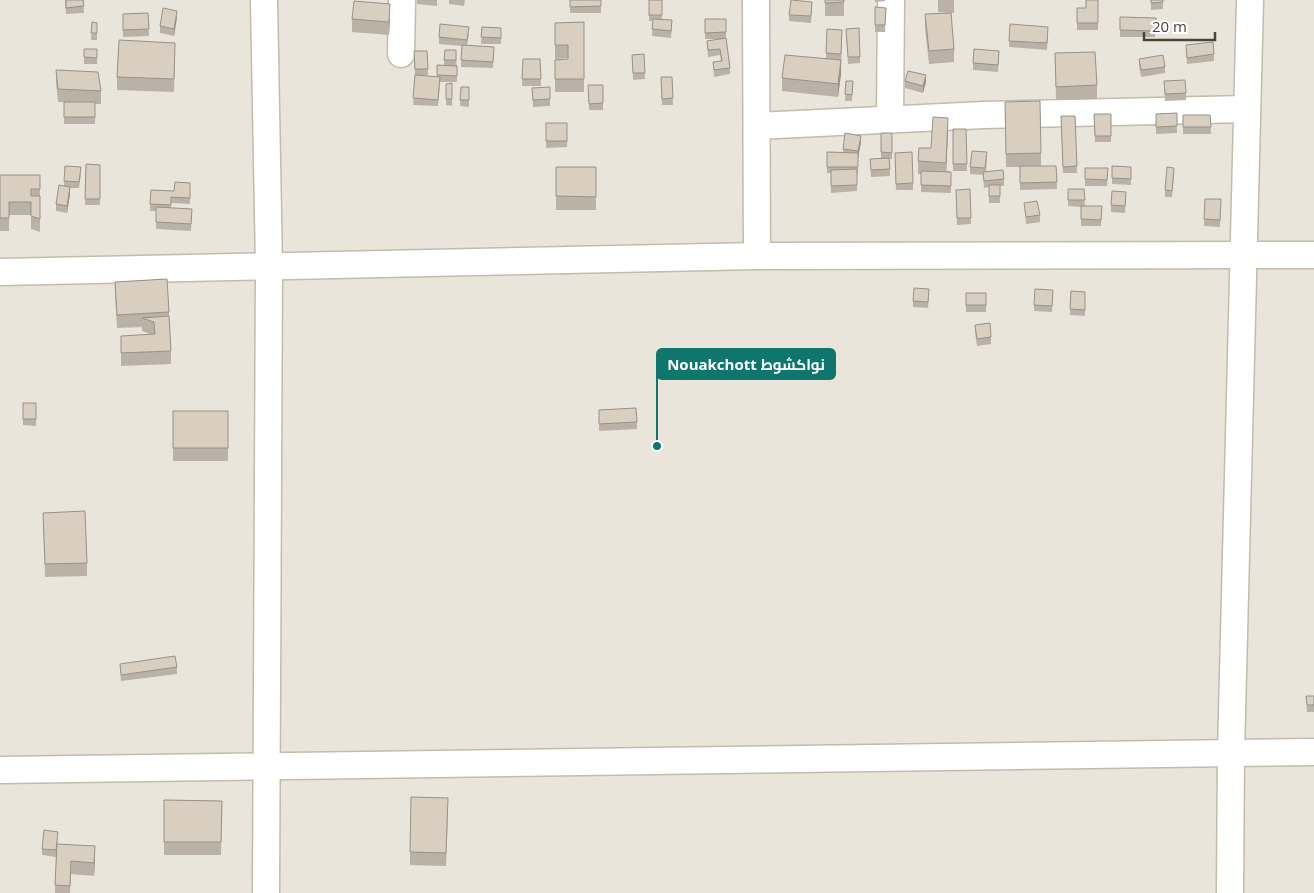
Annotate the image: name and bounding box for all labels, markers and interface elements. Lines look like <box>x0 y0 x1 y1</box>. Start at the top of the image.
scale bar <box>1144 10 1215 42</box>
text: 20 m <box>1152 16 1187 36</box>
callout: Nouakchott نواكشوط <box>657 349 835 379</box>
text: Nouakchott نواكشوط <box>667 354 825 374</box>

